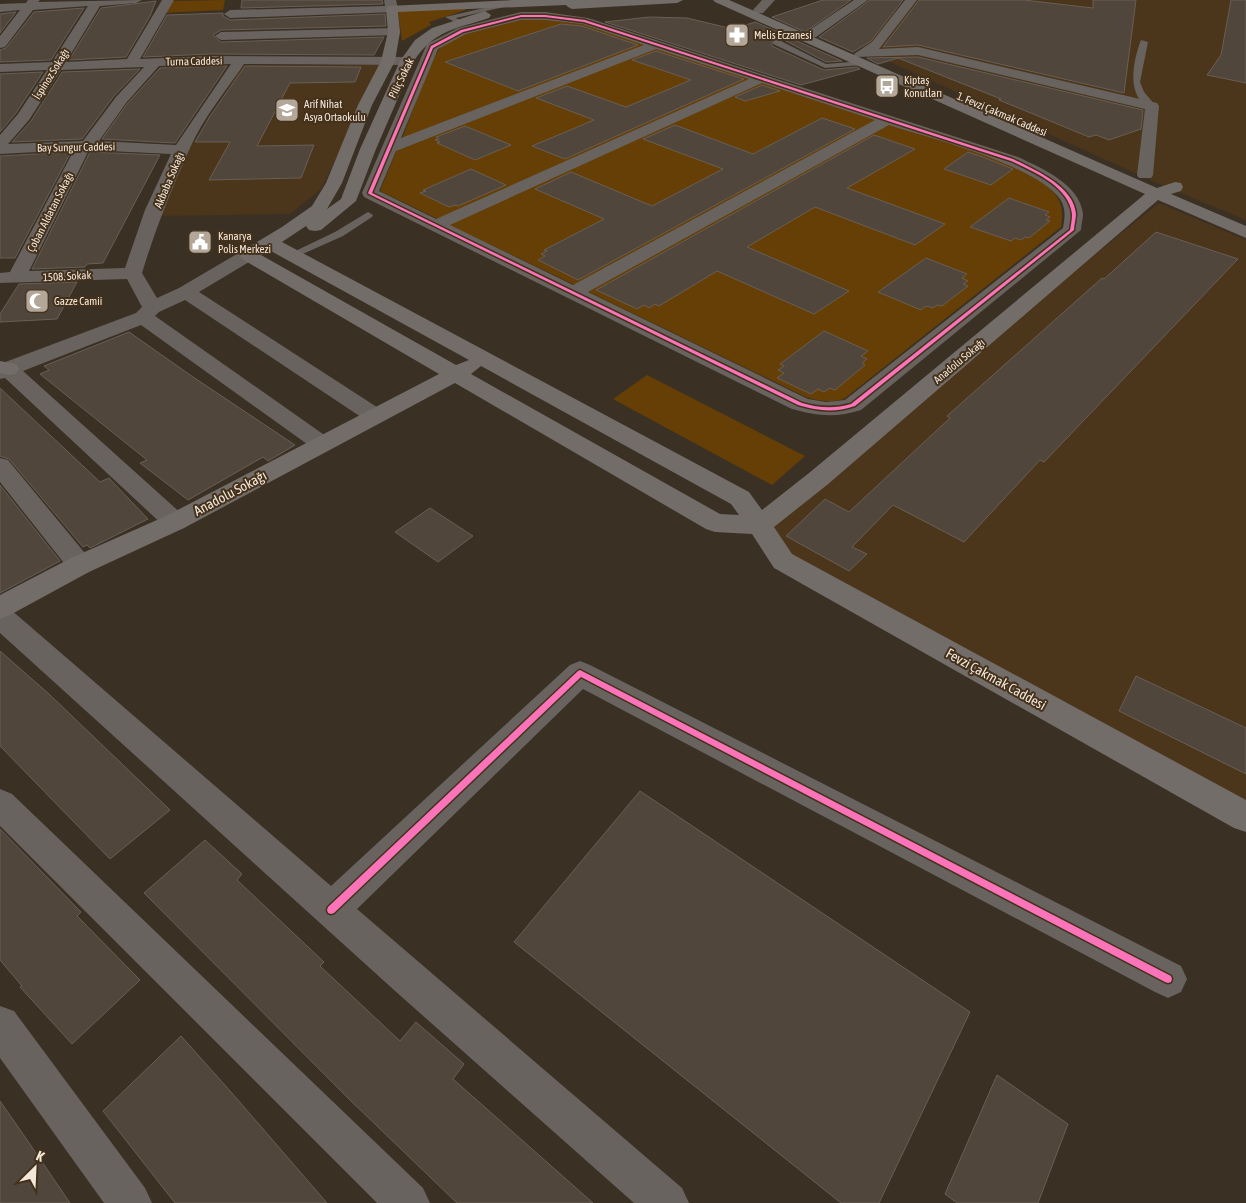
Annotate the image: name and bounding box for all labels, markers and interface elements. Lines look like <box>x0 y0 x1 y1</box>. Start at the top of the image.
pharmacy icon: Melis Eczanesi <box>724 22 750 48</box>
place label: Melis Eczanesi <box>754 29 812 41</box>
street label: İspinoz Sokağı <box>31 47 71 101</box>
street label: Turna Caddesi <box>166 55 222 67</box>
street label: Piliç Sokak <box>386 56 416 100</box>
bus stop icon: Kiptaş Konutları <box>874 73 900 99</box>
place label: Kiptaş Konutları <box>904 74 942 99</box>
street label: 1. Fevzi Çakmak Caddesi <box>955 90 1049 138</box>
school or university icon: Arif Nihat Asya Ortaokulu <box>274 97 300 123</box>
place label: Arif Nihat Asya Ortaokulu <box>304 98 366 123</box>
street label: Bay Sungur Caddesi <box>37 140 115 154</box>
street label: Akbaba Sokağı <box>152 150 186 210</box>
street label: Çoban Aldatan Sokağı <box>25 170 75 254</box>
public building icon: Kanarya Polis Merkezi <box>187 229 213 255</box>
place label: Kanarya Polis Merkezi <box>218 230 271 255</box>
street label: 1508. Sokak <box>42 269 92 283</box>
mosque icon: Gazze Camii <box>24 288 50 314</box>
place label: Gazze Camii <box>54 295 102 307</box>
street label: Anadolu Sokağı <box>931 336 987 386</box>
street label: Anadolu Sokağı <box>191 467 269 519</box>
street label: Fevzi Çakmak Caddesi <box>943 645 1049 713</box>
north arrow <box>10 1143 60 1193</box>
text: K <box>34 1147 47 1165</box>

